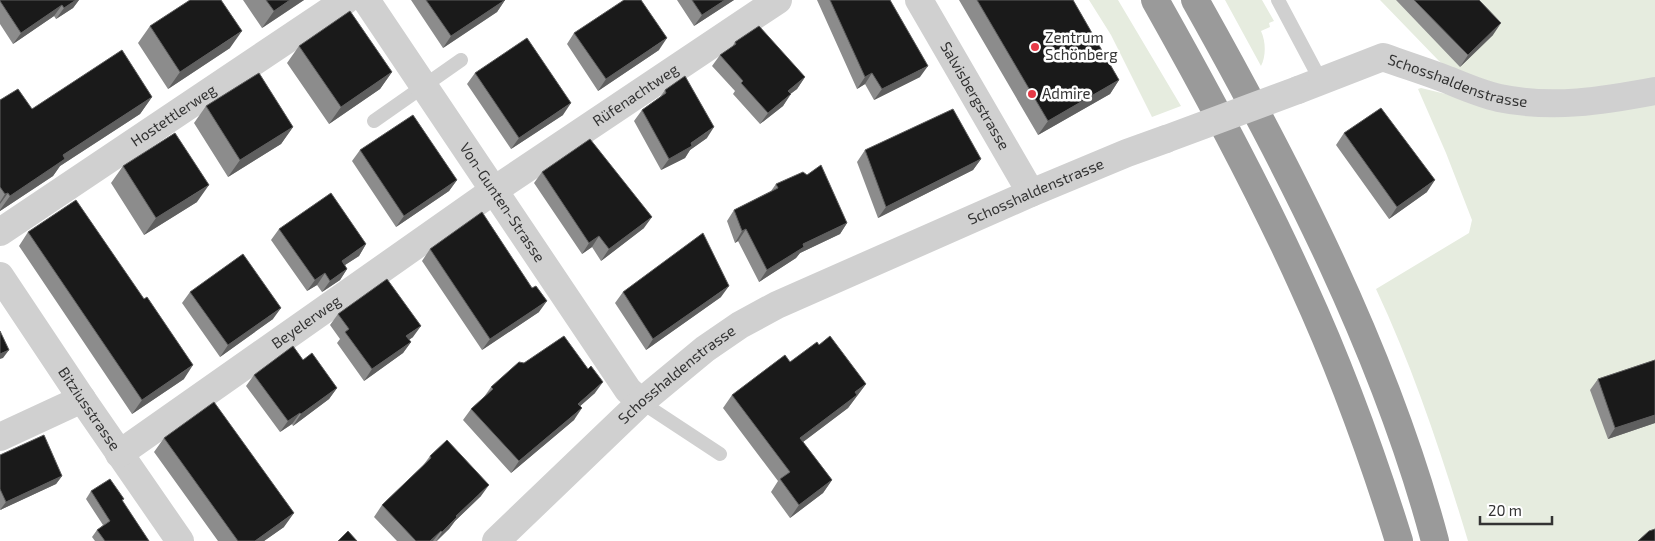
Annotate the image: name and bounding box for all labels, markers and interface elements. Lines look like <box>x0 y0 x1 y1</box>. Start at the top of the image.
place label: Zentrum Schönberg <box>1045 28 1118 63</box>
street label: Salvisbergstrasse <box>937 38 1014 153</box>
marker: Zentrum Schönberg <box>1029 41 1041 53</box>
street label: Schosshaldenstrasse <box>1386 50 1528 110</box>
street label: Rüfenachtweg <box>589 59 682 130</box>
street label: Hostettlerweg <box>127 79 220 150</box>
place label: Admire <box>1042 84 1091 102</box>
marker: Admire <box>1026 88 1038 100</box>
street label: Von-Gunten-Strasse <box>456 139 549 265</box>
street label: Schosshaldenstrasse <box>965 154 1106 228</box>
street label: Beyelerweg <box>268 291 344 352</box>
street label: Schosshaldenstrasse <box>614 321 738 427</box>
street label: Bitziusstrasse <box>55 363 125 454</box>
scale bar <box>1480 494 1552 526</box>
text: 20 m <box>1488 501 1522 519</box>

